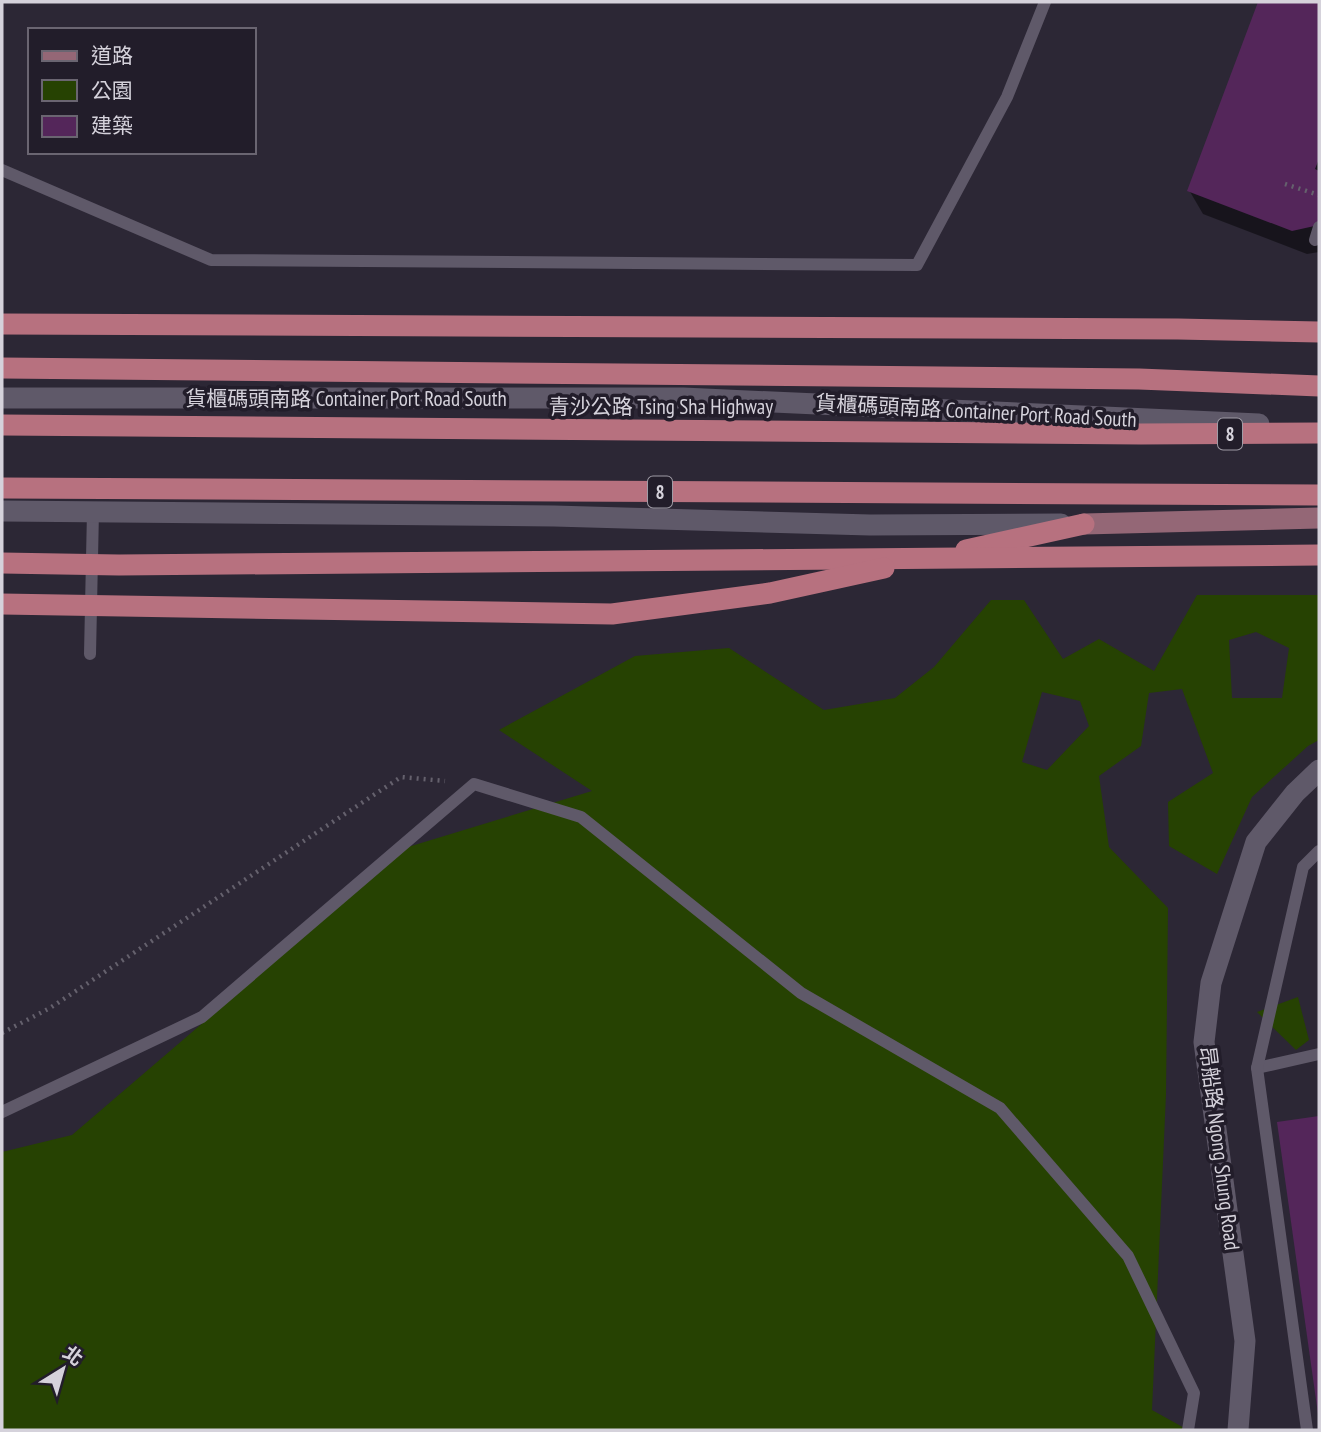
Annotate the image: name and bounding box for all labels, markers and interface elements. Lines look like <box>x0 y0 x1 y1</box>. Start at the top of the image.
legend <box>28 28 256 154</box>
text: 道路 <box>91 42 133 69</box>
text: 公園 <box>91 77 133 104</box>
text: 建築 <box>91 112 133 139</box>
street label: 貨櫃碼頭南路 Container Port Road South <box>185 385 507 412</box>
street label: 貨櫃碼頭南路 Container Port Road South <box>815 389 1137 433</box>
street label: 青沙公路 Tsing Sha Highway <box>549 393 773 420</box>
road number: 8 <box>1218 418 1242 449</box>
road number: 8 <box>648 477 672 508</box>
street label: 昂船路 Ngong Shung Road <box>1194 1044 1246 1252</box>
north arrow <box>28 1334 98 1404</box>
text: 北 <box>58 1340 88 1371</box>

